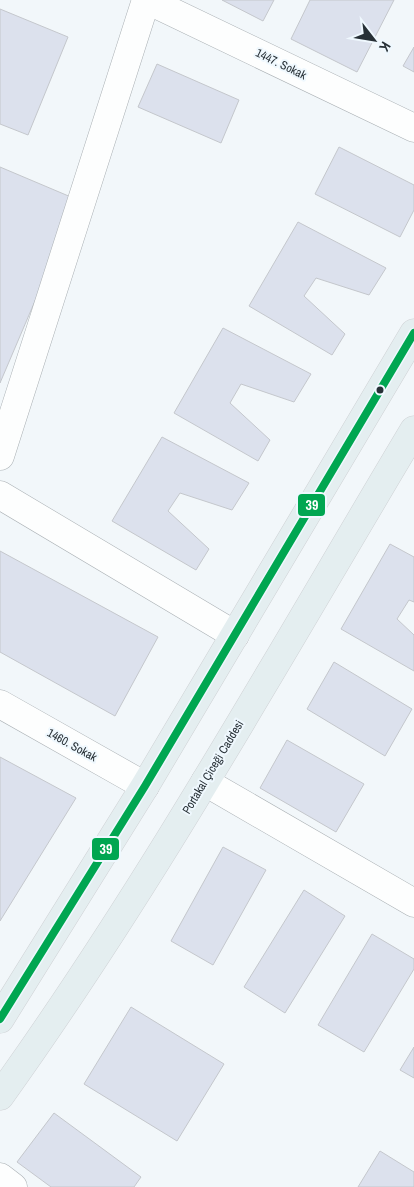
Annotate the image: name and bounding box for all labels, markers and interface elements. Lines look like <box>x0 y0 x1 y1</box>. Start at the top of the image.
north arrow <box>349 15 399 65</box>
text: K <box>375 39 395 55</box>
street label: 1447. Sokak <box>253 45 309 83</box>
unlabelled marker <box>375 385 385 395</box>
line badge: 39 <box>297 493 326 517</box>
text: 39 <box>306 496 318 514</box>
street label: Portakal Çiceği Caddesi <box>179 717 247 817</box>
street label: 1460. Sokak <box>44 725 100 765</box>
line badge: 39 <box>91 837 120 861</box>
text: 39 <box>100 840 112 858</box>

